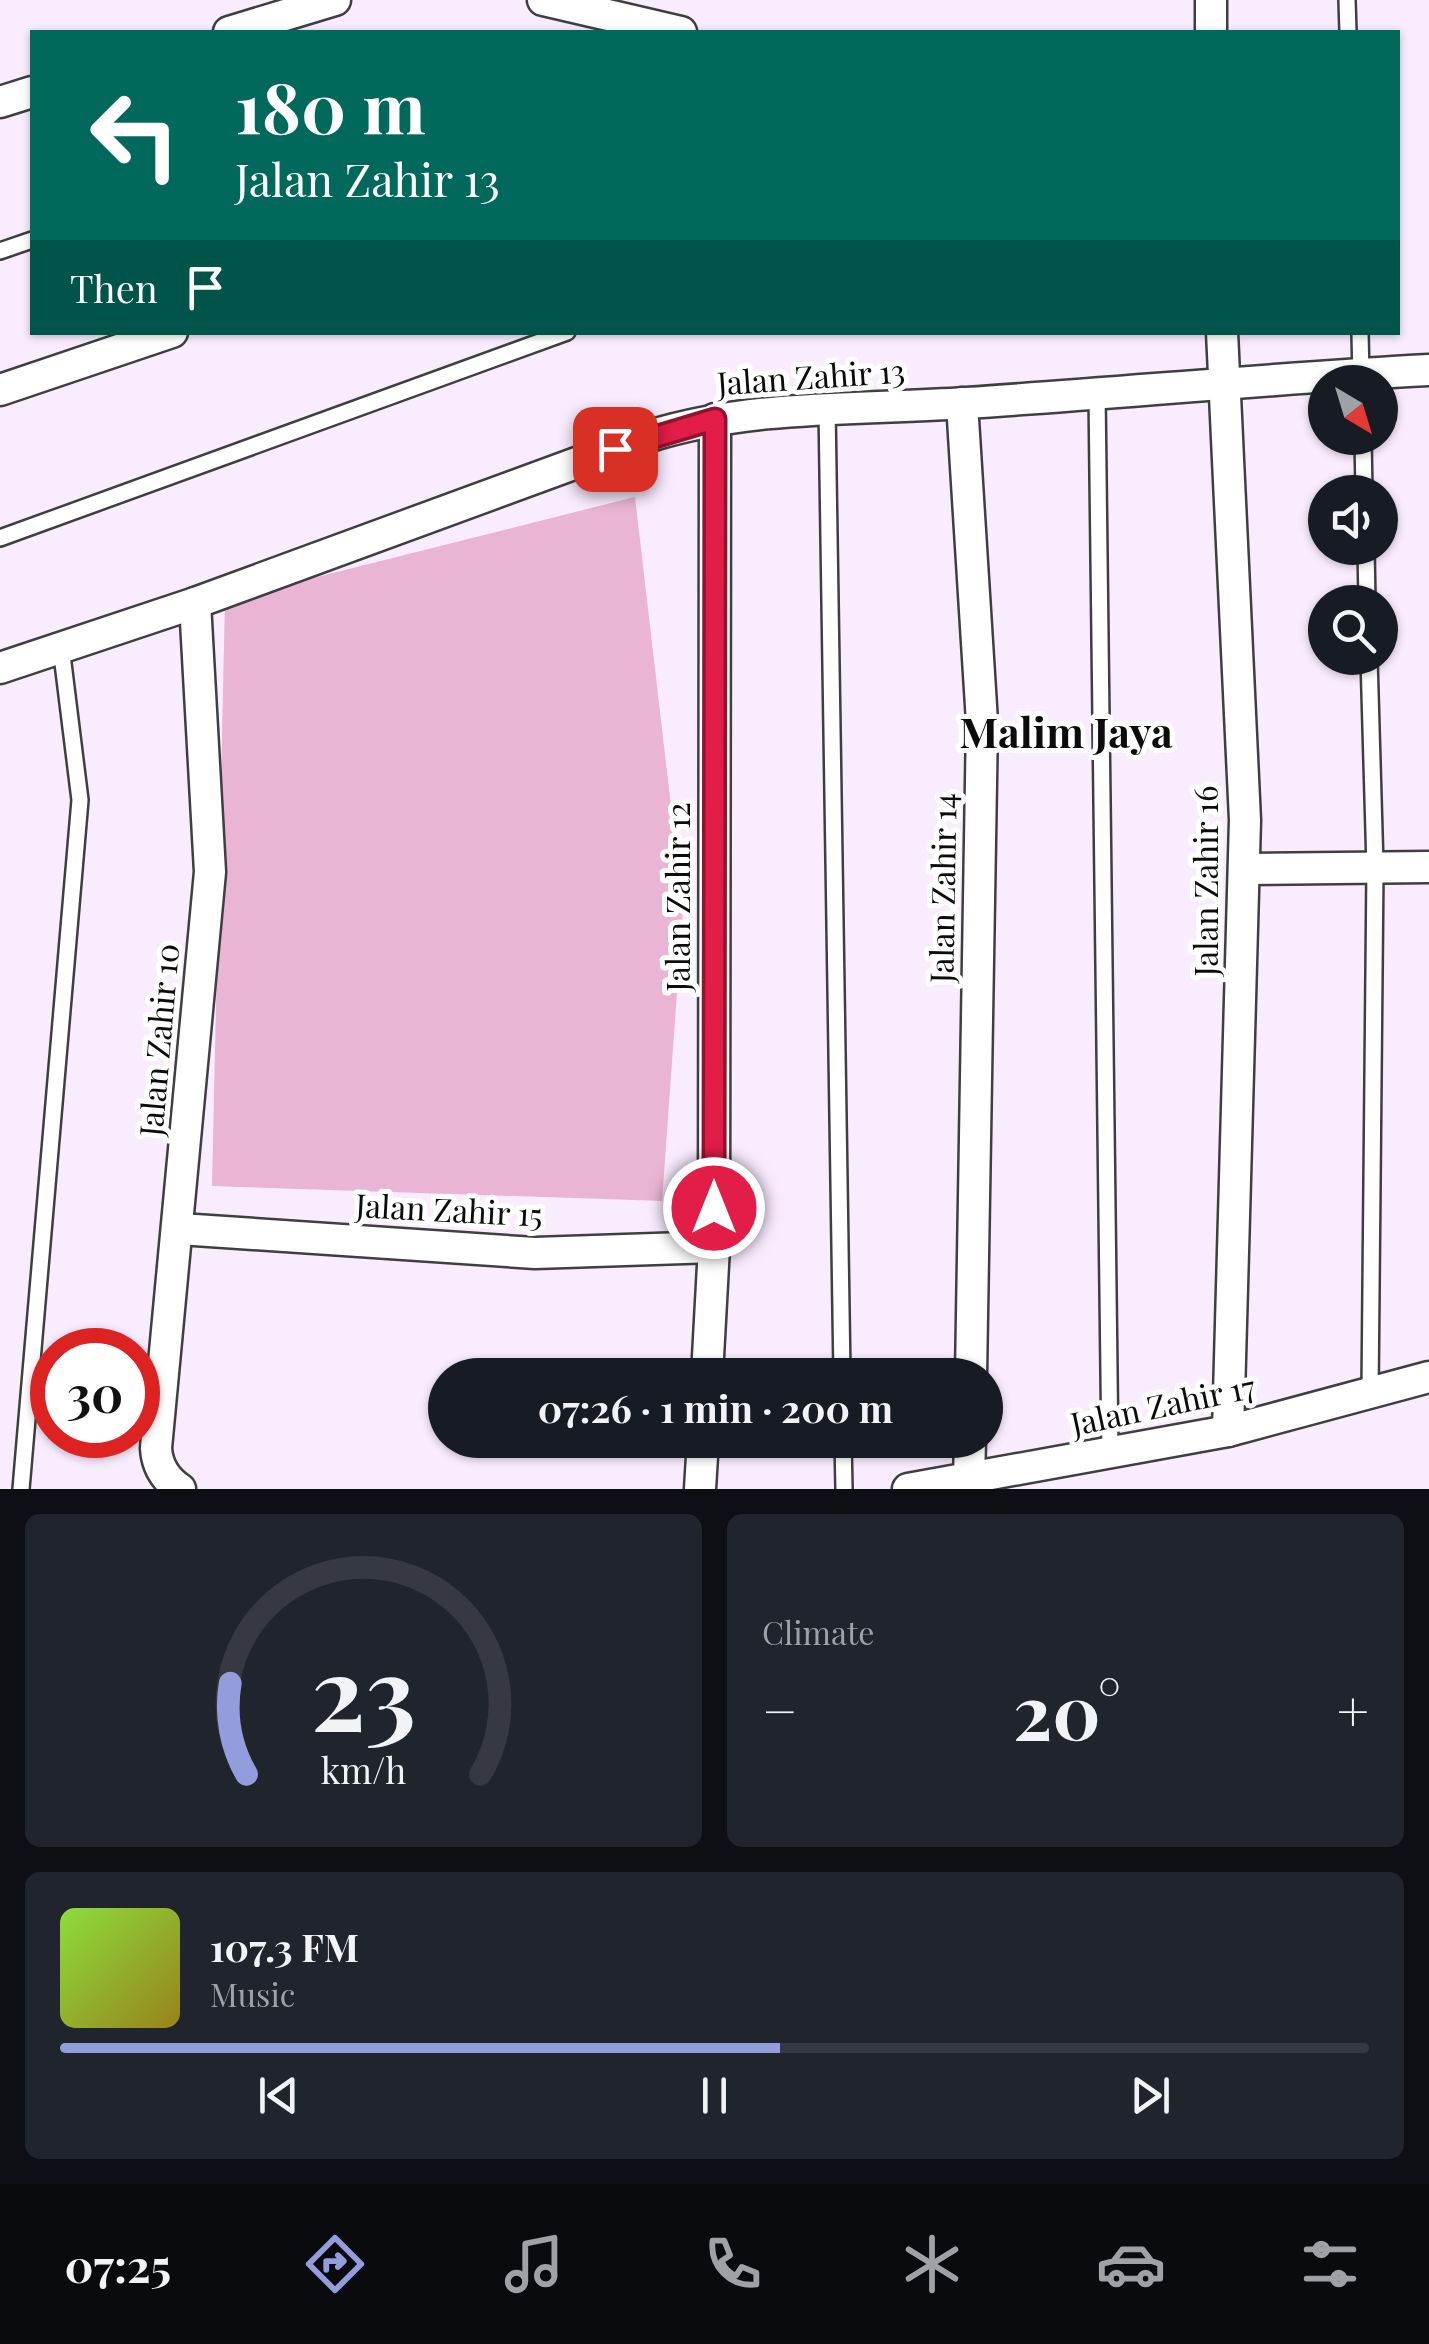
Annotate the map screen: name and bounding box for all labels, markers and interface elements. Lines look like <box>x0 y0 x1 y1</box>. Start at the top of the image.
text: 180 m <box>235 58 426 152</box>
icon: left <box>70 70 200 200</box>
text: Jalan Zahir 13 <box>235 148 500 208</box>
icon: arrive <box>178 260 233 315</box>
text: Then <box>70 262 158 313</box>
street label: Jalan Zahir 13 <box>714 347 906 404</box>
north arrow <box>1308 365 1398 455</box>
map controls <box>1308 365 1398 675</box>
pin <box>573 407 658 492</box>
icon: arrive <box>588 422 643 477</box>
button: sound <box>1308 475 1398 565</box>
button: search <box>1308 585 1398 675</box>
district label: Malim Jaya <box>959 703 1173 759</box>
street label: Jalan Zahir 16 <box>1183 786 1226 977</box>
street label: Jalan Zahir 14 <box>918 793 965 984</box>
street label: Jalan Zahir 12 <box>655 802 698 993</box>
street label: Jalan Zahir 10 <box>128 942 187 1139</box>
position arrow <box>662 1156 766 1260</box>
street label: Jalan Zahir 15 <box>354 1182 544 1235</box>
speed limit sign: 30 <box>30 1328 160 1458</box>
street label: Jalan Zahir 17 <box>1065 1363 1259 1444</box>
text: 07:26 · 1 min · 200 m <box>538 1382 893 1433</box>
text: Climate <box>762 1610 874 1653</box>
text: 23 <box>311 1619 416 1758</box>
text: 20° <box>1013 1659 1121 1759</box>
text: − <box>762 1672 798 1746</box>
text: + <box>1337 1672 1369 1746</box>
text: km/h <box>321 1745 406 1793</box>
text: 107.3 FM <box>210 1921 359 1972</box>
text: Music <box>210 1972 295 2015</box>
icon: previous <box>251 2068 306 2123</box>
icon: pause <box>687 2068 742 2123</box>
icon: next <box>1123 2068 1178 2123</box>
icon: directions <box>300 2229 370 2299</box>
icon: music <box>499 2229 569 2299</box>
icon: phone <box>698 2229 768 2299</box>
icon: climate <box>897 2229 967 2299</box>
icon: car <box>1096 2229 1166 2299</box>
icon: filters <box>1295 2229 1365 2299</box>
text: 07:25 <box>64 2234 171 2294</box>

